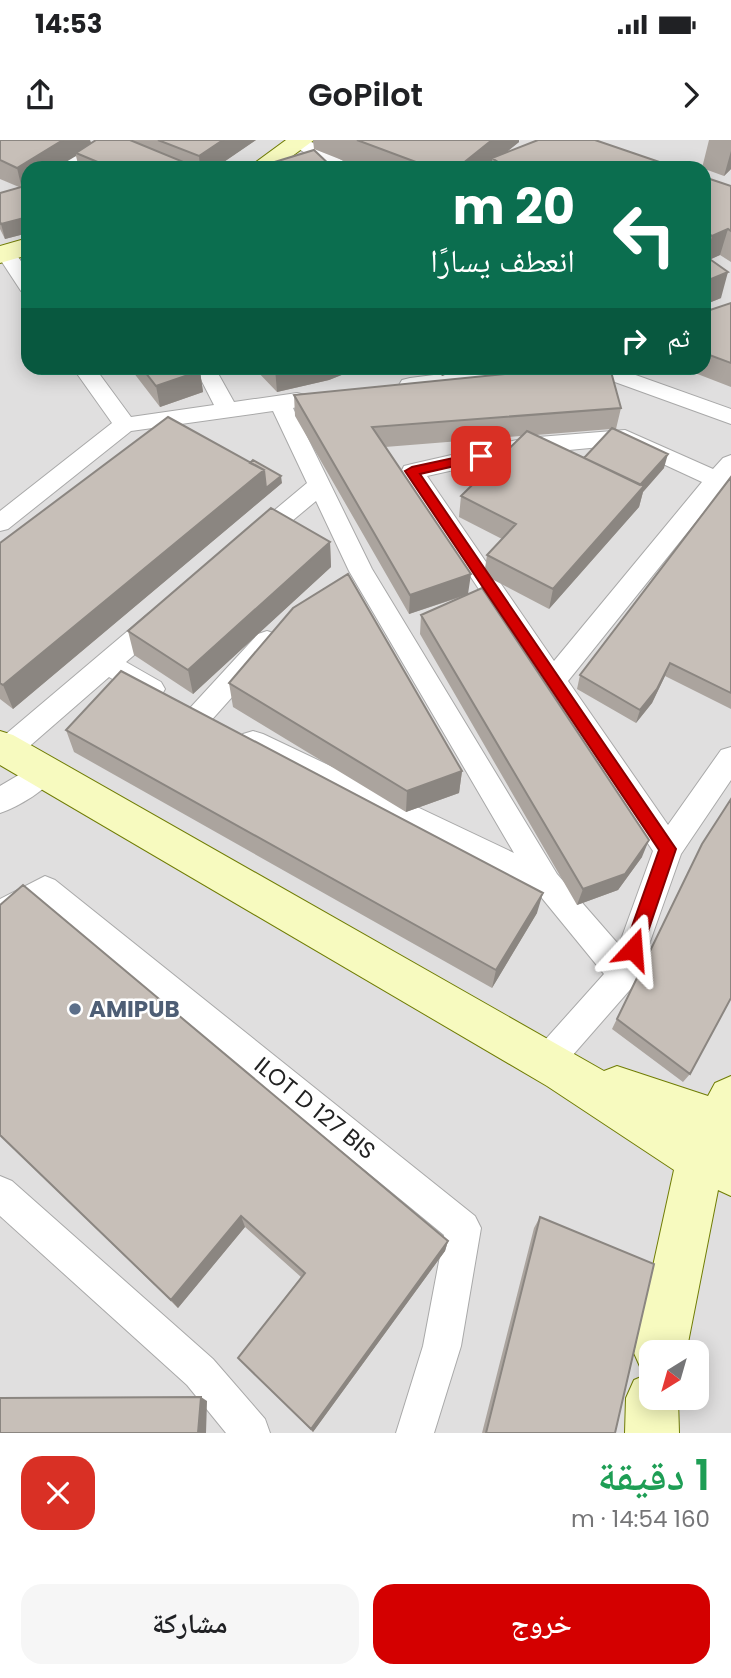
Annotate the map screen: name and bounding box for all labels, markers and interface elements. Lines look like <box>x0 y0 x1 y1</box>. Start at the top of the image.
text: 14:53 <box>35 6 102 42</box>
text: GoPilot <box>308 72 423 117</box>
icon: share <box>21 76 59 114</box>
icon: forward <box>672 76 710 114</box>
text: 20 m <box>453 173 575 241</box>
icon: left <box>599 189 690 280</box>
text: انعطف يسارًا <box>430 238 575 283</box>
text: ثم <box>667 320 690 356</box>
icon: right <box>615 322 653 360</box>
pin <box>451 426 511 486</box>
icon: arrive <box>462 437 500 475</box>
position arrow <box>596 912 670 986</box>
place label: AMIPUB <box>89 993 180 1025</box>
marker: AMIPUB <box>67 1001 83 1017</box>
street label: ILOT D 127 BIS <box>248 1049 382 1167</box>
north arrow <box>639 1340 709 1410</box>
map controls <box>639 1340 709 1410</box>
text: 1 دقيقة <box>598 1446 710 1505</box>
button: close <box>21 1456 95 1530</box>
text: 160 m · 14:54 <box>571 1503 710 1535</box>
button: مشاركة <box>21 1584 359 1664</box>
button: خروج <box>373 1584 710 1664</box>

